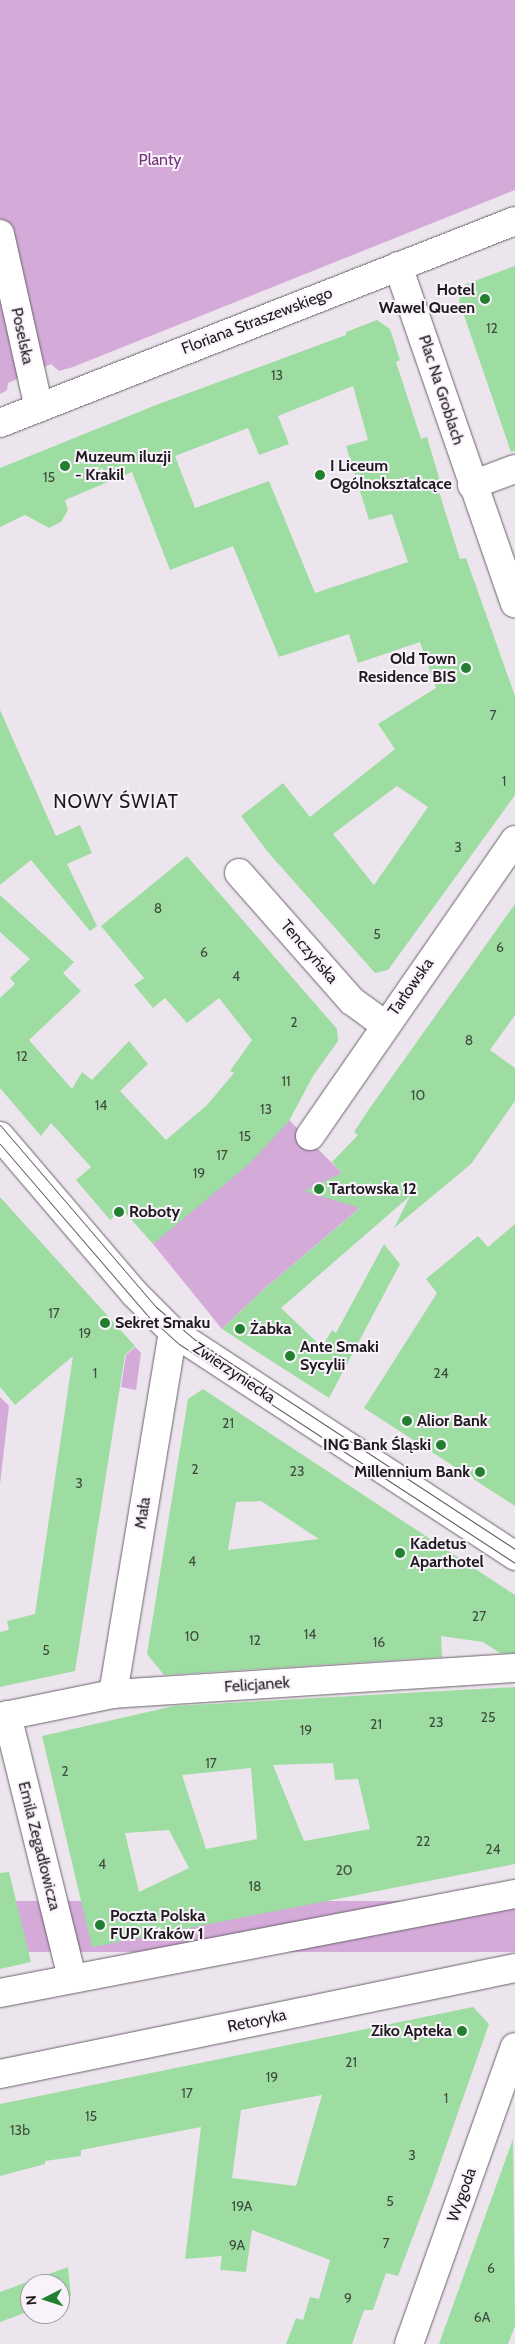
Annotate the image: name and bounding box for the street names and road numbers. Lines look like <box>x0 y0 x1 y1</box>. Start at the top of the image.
street label: Floriana Straszewskiego <box>179 283 335 359</box>
street label: Poselska <box>7 306 37 366</box>
street label: Plac Na Groblach <box>414 333 468 447</box>
street label: Tenczyńska <box>276 916 342 988</box>
street label: Tarłowska <box>384 955 438 1019</box>
street label: Zwierzyniecka <box>189 1338 279 1408</box>
street label: Mała <box>131 1496 155 1530</box>
street label: Felicjanek <box>224 1673 290 1697</box>
street label: Emila Zegadłowicza <box>14 1780 64 1912</box>
street label: Retoryka <box>226 2005 288 2037</box>
street label: Wygoda <box>443 2165 481 2225</box>

